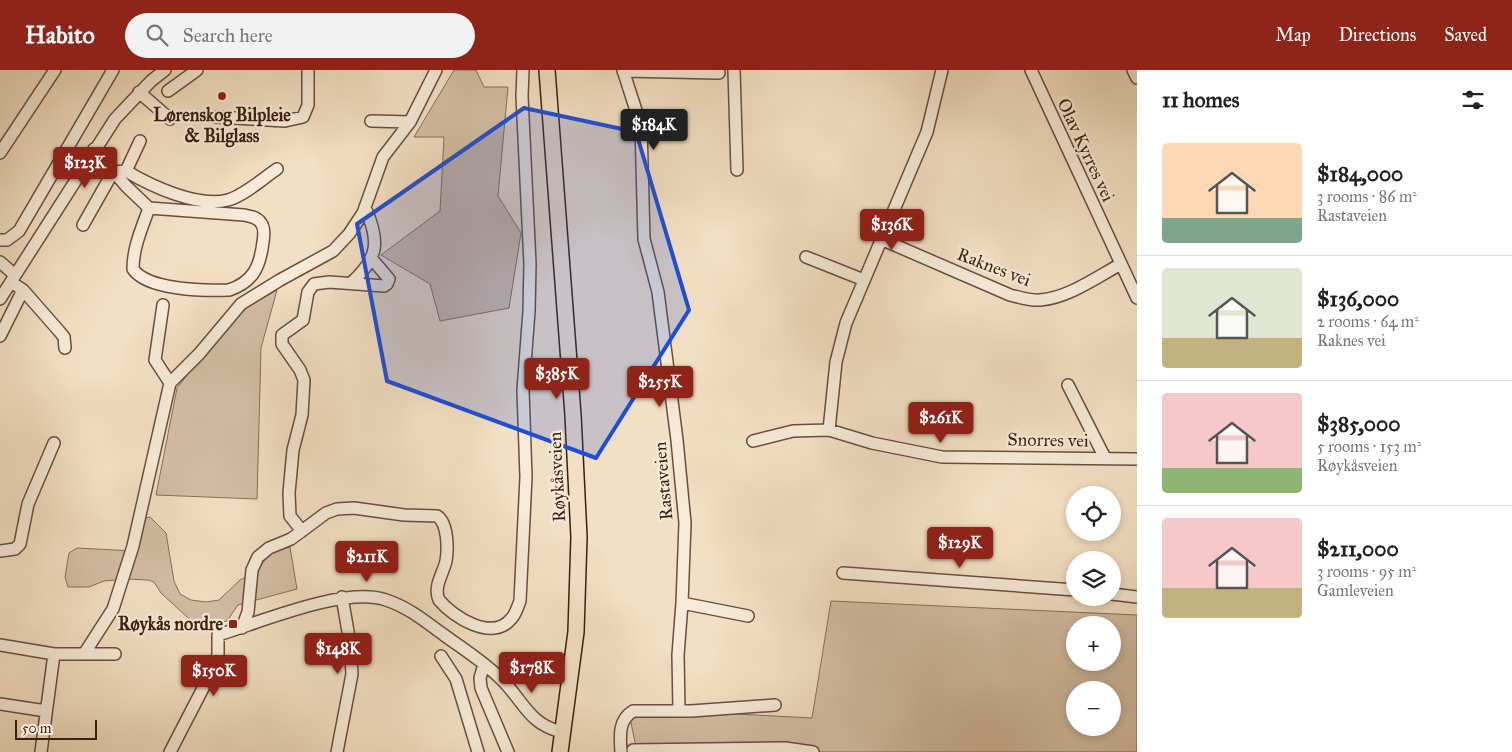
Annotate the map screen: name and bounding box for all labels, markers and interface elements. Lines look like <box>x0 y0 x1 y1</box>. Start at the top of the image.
search box <box>125 13 475 58</box>
text: Habito <box>25 20 95 50</box>
icon: search <box>143 21 171 49</box>
text: Search here <box>183 24 273 47</box>
text: Map <box>1275 24 1311 46</box>
text: Directions <box>1339 24 1416 46</box>
text: Saved <box>1444 24 1487 46</box>
icon: filters <box>1459 86 1487 114</box>
text: 11 homes <box>1162 87 1239 113</box>
marker: Lørenskog Bilpleie & Bilglass <box>216 90 228 102</box>
street label: Olav Kyrres vei <box>1052 95 1120 205</box>
place label: Lørenskog Bilpleie & Bilglass <box>153 104 291 148</box>
pin: $184K <box>619 108 689 151</box>
text: $184K <box>632 115 676 134</box>
pin: $123K <box>50 146 120 189</box>
text: $123K <box>64 153 106 172</box>
text: $184,000 <box>1317 161 1403 187</box>
icon: home <box>1202 163 1262 223</box>
text: 3 rooms · 86 m² <box>1317 187 1417 206</box>
text: Rastaveien <box>1317 206 1387 225</box>
pin: $136K <box>857 208 927 251</box>
text: $136K <box>871 215 913 234</box>
street label: Raknes vei <box>954 243 1034 291</box>
text: $136,000 <box>1317 286 1399 312</box>
icon: home <box>1202 288 1262 348</box>
text: 2 rooms · 64 m² <box>1317 312 1419 331</box>
text: Raknes vei <box>1317 331 1386 350</box>
pin: $385K <box>522 358 592 400</box>
text: $385K <box>535 364 579 383</box>
pin: $255K <box>625 366 695 408</box>
text: $255K <box>638 372 682 391</box>
pin: $261K <box>906 402 976 444</box>
text: $261K <box>919 408 963 427</box>
text: $385,000 <box>1317 411 1400 437</box>
icon: home <box>1202 413 1262 473</box>
street label: Snorres vei <box>1007 428 1089 452</box>
street label: Røykåsveien <box>544 431 570 523</box>
text: 5 rooms · 153 m² <box>1317 437 1421 456</box>
street label: Rastaveien <box>649 441 677 521</box>
text: Røykåsveien <box>1317 456 1397 475</box>
map controls <box>1066 486 1121 736</box>
button: locate <box>1066 486 1121 541</box>
pin: $129K <box>925 526 995 569</box>
text: $129K <box>938 533 982 552</box>
text: $211,000 <box>1317 536 1399 562</box>
icon: home <box>1202 538 1262 598</box>
pin: $211K <box>332 540 402 583</box>
text: $211K <box>346 547 388 566</box>
button: layers <box>1066 551 1121 606</box>
text: 3 rooms · 95 m² <box>1317 562 1416 581</box>
text: Gamleveien <box>1317 581 1394 600</box>
place label: Røykås nordre <box>118 613 223 636</box>
button: + <box>1066 616 1121 671</box>
marker: Røykås nordre <box>227 618 239 630</box>
pin: $148K <box>303 632 373 675</box>
text: $148K <box>316 639 360 658</box>
pin: $178K <box>497 652 567 694</box>
pin: $150K <box>179 654 249 697</box>
text: $178K <box>510 658 554 677</box>
text: $150K <box>192 661 236 680</box>
button: − <box>1066 681 1121 736</box>
scale bar <box>15 717 98 740</box>
text: 50 m <box>22 720 51 737</box>

